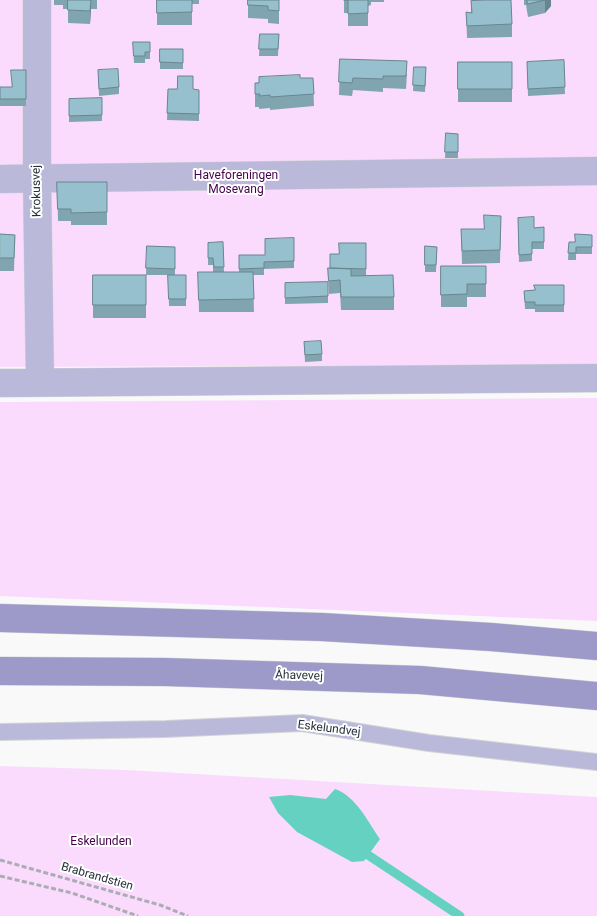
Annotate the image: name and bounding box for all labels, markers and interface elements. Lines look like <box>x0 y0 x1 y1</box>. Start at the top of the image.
street label: Krokusvej <box>29 165 45 217</box>
park label: Haveforeningen Mosevang <box>194 169 278 197</box>
street label: Åhavevej <box>275 668 323 684</box>
street label: Eskelundvej <box>297 718 361 740</box>
park label: Eskelunden <box>70 835 132 849</box>
street label: Brabrandstien <box>59 860 135 894</box>

